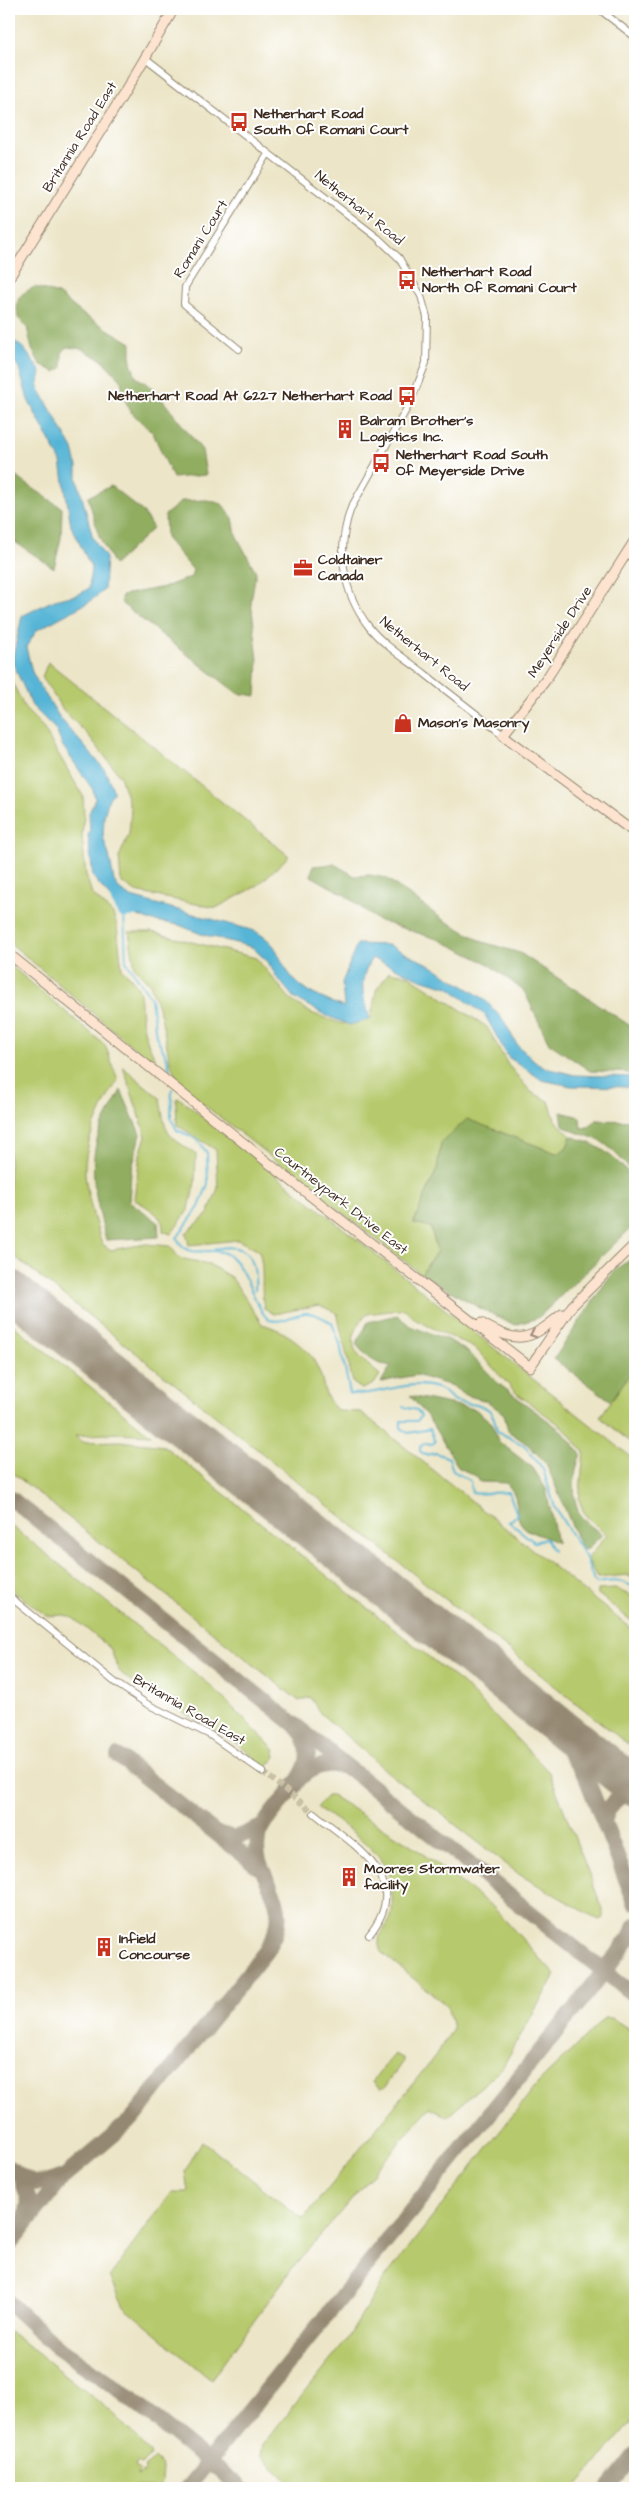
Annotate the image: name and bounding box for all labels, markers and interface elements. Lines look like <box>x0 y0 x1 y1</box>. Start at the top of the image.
street label: Britannia Road East <box>38 77 122 196</box>
place label: Netherhart Road South Of Romani Court <box>253 104 409 140</box>
bus stop icon: Netherhart Road South Of Romani Court <box>228 111 250 133</box>
street label: Netherhart Road <box>310 166 408 250</box>
street label: Romani Court <box>169 196 233 282</box>
place label: Netherhart Road North Of Romani Court <box>422 262 577 298</box>
bus stop icon: Netherhart Road North Of Romani Court <box>396 269 418 291</box>
bus stop icon: Netherhart Road At 6227 Netherhart Road <box>396 385 418 407</box>
place label: Netherhart Road At 6227 Netherhart Road <box>108 386 393 406</box>
place label: Balram Brother's Logistics Inc. <box>360 411 473 448</box>
building icon: Balram Brother's Logistics Inc. <box>334 418 356 440</box>
place label: Netherhart Road South Of Meyerside Drive <box>396 445 549 481</box>
bus stop icon: Netherhart Road South Of Meyerside Drive <box>370 452 392 474</box>
place label: Coldtainer Canada <box>318 550 383 586</box>
office icon: Coldtainer Canada <box>292 557 314 579</box>
street label: Meyerside Drive <box>523 582 597 682</box>
street label: Netherhart Road <box>375 612 473 696</box>
shop icon: Mason's Masonry <box>392 712 414 734</box>
place label: Mason's Masonry <box>418 713 530 733</box>
street label: Courtneypark Drive East <box>270 1142 412 1260</box>
one-way arrow <box>529 1328 538 1338</box>
street label: Britannia Road East <box>129 1670 249 1751</box>
place label: Moores Stormwater facility <box>363 1859 500 1895</box>
building icon: Moores Stormwater facility <box>338 1866 360 1888</box>
place label: Infield Concourse <box>119 1929 190 1965</box>
building icon: Infield Concourse <box>93 1936 115 1958</box>

